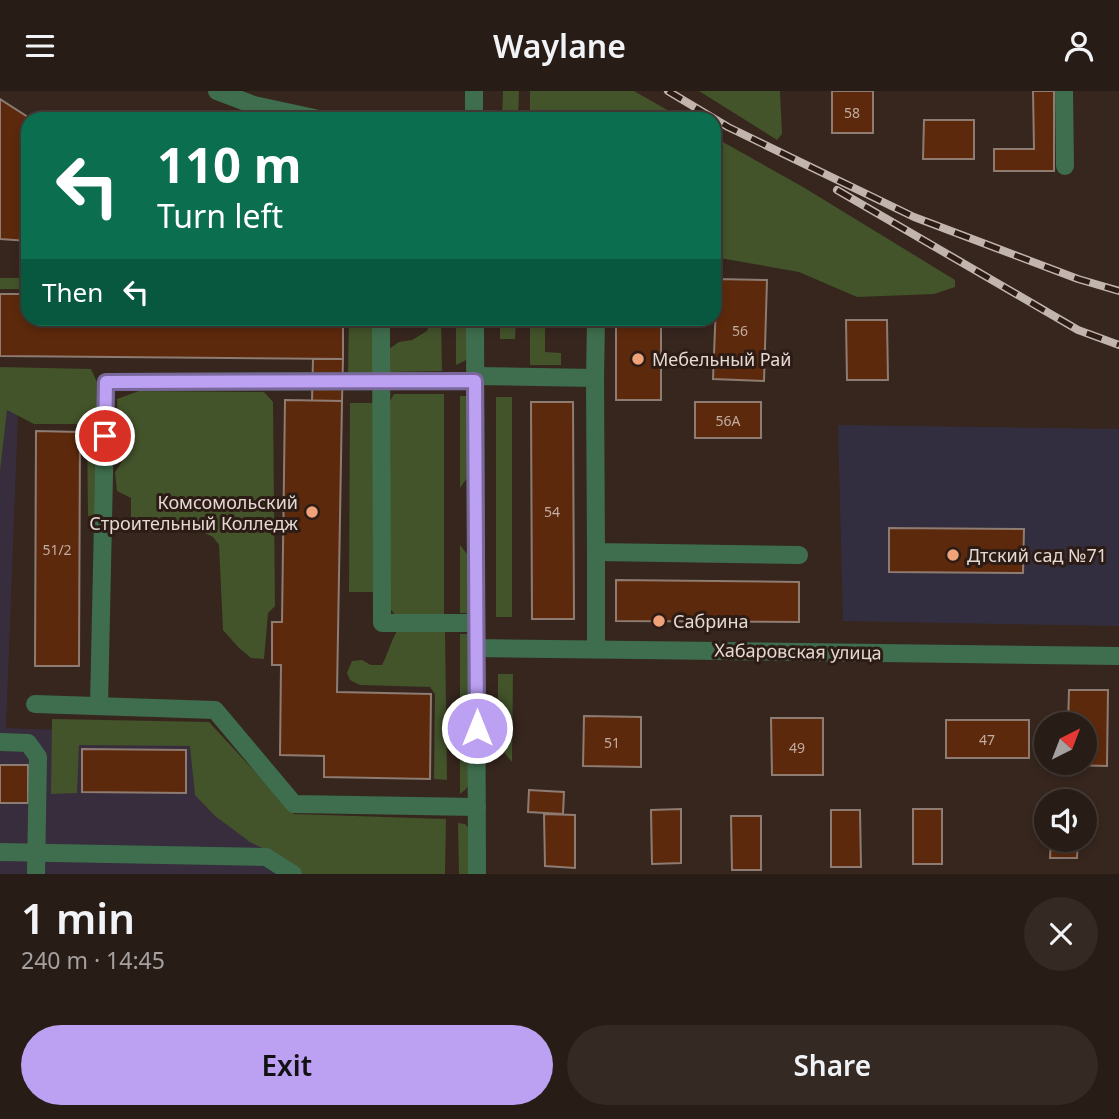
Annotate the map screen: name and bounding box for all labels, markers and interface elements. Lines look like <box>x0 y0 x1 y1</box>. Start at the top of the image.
text: Waylane <box>493 24 626 67</box>
icon: menu <box>21 27 59 65</box>
icon: person <box>1060 27 1098 65</box>
house number: 58 <box>844 103 860 122</box>
text: 110 m <box>157 131 302 197</box>
icon: left <box>42 140 133 231</box>
text: Turn left <box>157 194 283 237</box>
icon: left <box>117 273 155 311</box>
text: Then <box>42 274 103 310</box>
house number: 56 <box>732 321 748 340</box>
place label: Мебельный Рай <box>652 347 791 371</box>
marker: Мебельный Рай <box>630 351 646 367</box>
pin <box>75 406 135 466</box>
house number: 56А <box>716 411 741 430</box>
icon: arrive <box>86 417 124 455</box>
place label: Комсомольский Строительный Колледж <box>89 490 298 535</box>
house number: 54 <box>544 502 560 521</box>
marker: Комсомольский Строительный Колледж <box>304 504 320 520</box>
house number: 51/2 <box>42 540 72 559</box>
place label: Дтский сад №71 <box>967 543 1107 567</box>
marker: Дтский сад №71 <box>945 547 961 563</box>
place label: Сабрина <box>673 609 748 633</box>
marker: Сабрина <box>651 613 667 629</box>
street label: Хабаровская улица <box>714 638 882 664</box>
position arrow <box>440 691 514 765</box>
north arrow <box>1034 712 1097 775</box>
map controls <box>1034 712 1097 852</box>
house number: 47 <box>979 730 995 749</box>
house number: 51 <box>604 733 620 752</box>
house number: 49 <box>789 738 805 757</box>
button: sound <box>1034 789 1097 852</box>
text: 1 min <box>21 889 135 946</box>
button: close <box>1024 897 1098 971</box>
text: 240 m · 14:45 <box>21 944 165 976</box>
button: Exit <box>21 1025 553 1105</box>
button: Share <box>567 1025 1098 1105</box>

